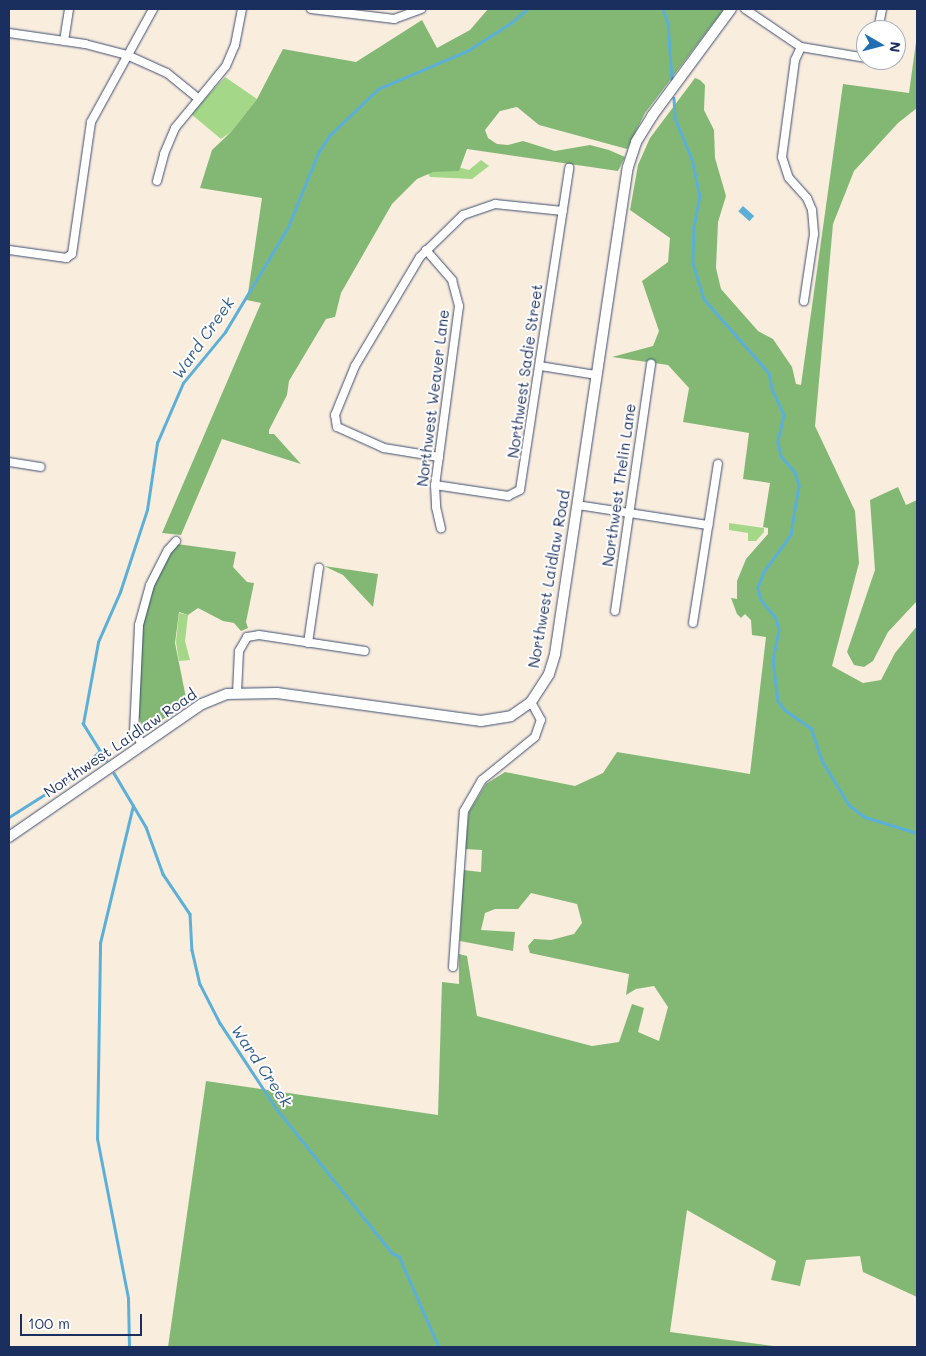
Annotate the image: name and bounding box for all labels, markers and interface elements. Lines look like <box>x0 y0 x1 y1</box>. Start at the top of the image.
north arrow <box>856 20 906 70</box>
text: N <box>885 40 906 54</box>
street label: Northwest Sadie Street <box>504 283 546 459</box>
water label: Ward Creek <box>168 294 238 382</box>
street label: Northwest Weaver Lane <box>413 308 453 488</box>
street label: Northwest Thelin Lane <box>599 402 639 568</box>
street label: Northwest Laidlaw Road <box>524 489 574 669</box>
street label: Northwest Laidlaw Road <box>40 685 200 801</box>
water label: Ward Creek <box>227 1021 297 1111</box>
scale bar <box>22 1304 145 1336</box>
text: 100 m <box>28 1313 70 1333</box>

